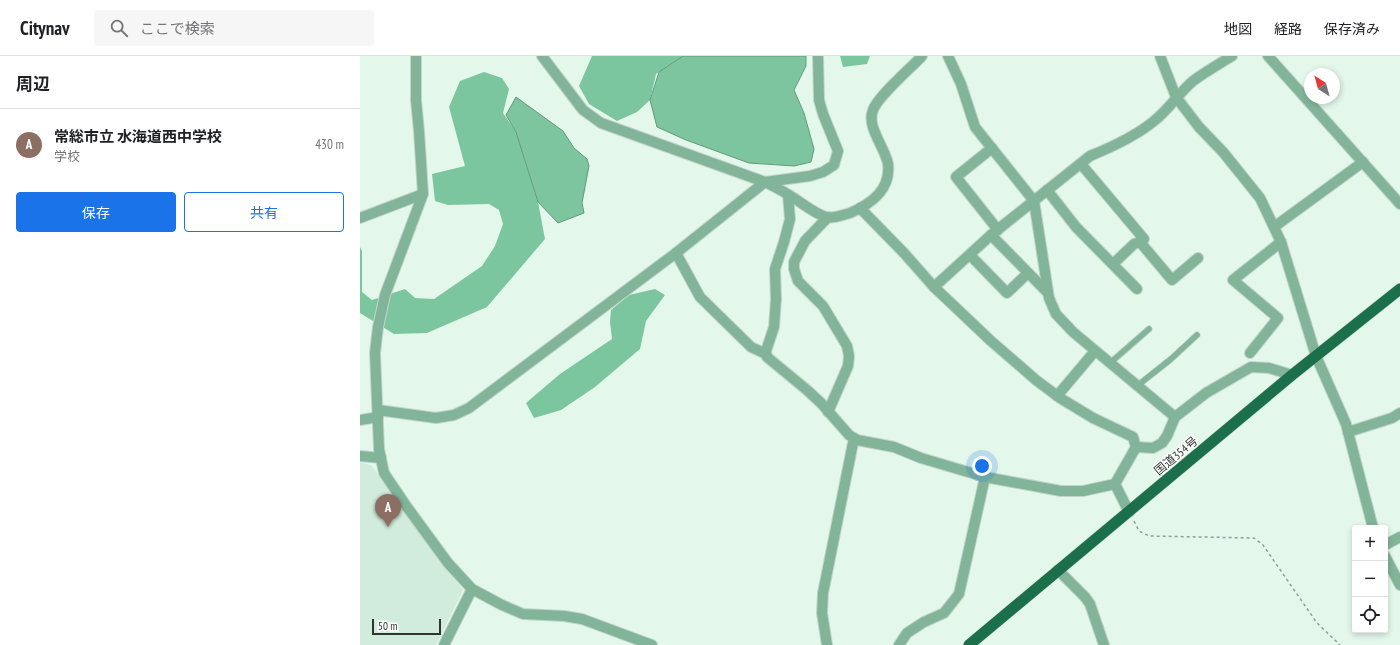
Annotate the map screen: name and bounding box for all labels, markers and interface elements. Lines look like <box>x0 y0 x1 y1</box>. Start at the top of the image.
search box <box>94 10 374 46</box>
text: Citynav <box>20 16 70 40</box>
icon: search <box>108 17 130 39</box>
text: ここで検索 <box>140 19 215 38</box>
text: 地図 <box>1224 20 1252 38</box>
text: 経路 <box>1274 20 1302 38</box>
text: 保存済み <box>1324 20 1380 38</box>
north arrow <box>1304 68 1340 104</box>
text: 周辺 <box>16 73 50 95</box>
text: 常総市立 水海道西中学校 <box>54 127 222 146</box>
text: A <box>26 136 32 153</box>
text: 430 m <box>315 136 344 153</box>
text: 学校 <box>54 148 80 165</box>
button: 保存 <box>16 192 176 232</box>
button: 共有 <box>184 192 344 232</box>
street label: 国道354号 <box>1151 433 1200 478</box>
your location <box>972 456 992 476</box>
pin: A <box>375 494 401 527</box>
map controls <box>1352 525 1388 633</box>
button: + <box>1352 525 1388 561</box>
button: − <box>1352 561 1388 597</box>
button: locate <box>1352 597 1388 633</box>
scale bar <box>372 617 441 636</box>
text: 50 m <box>378 619 397 633</box>

